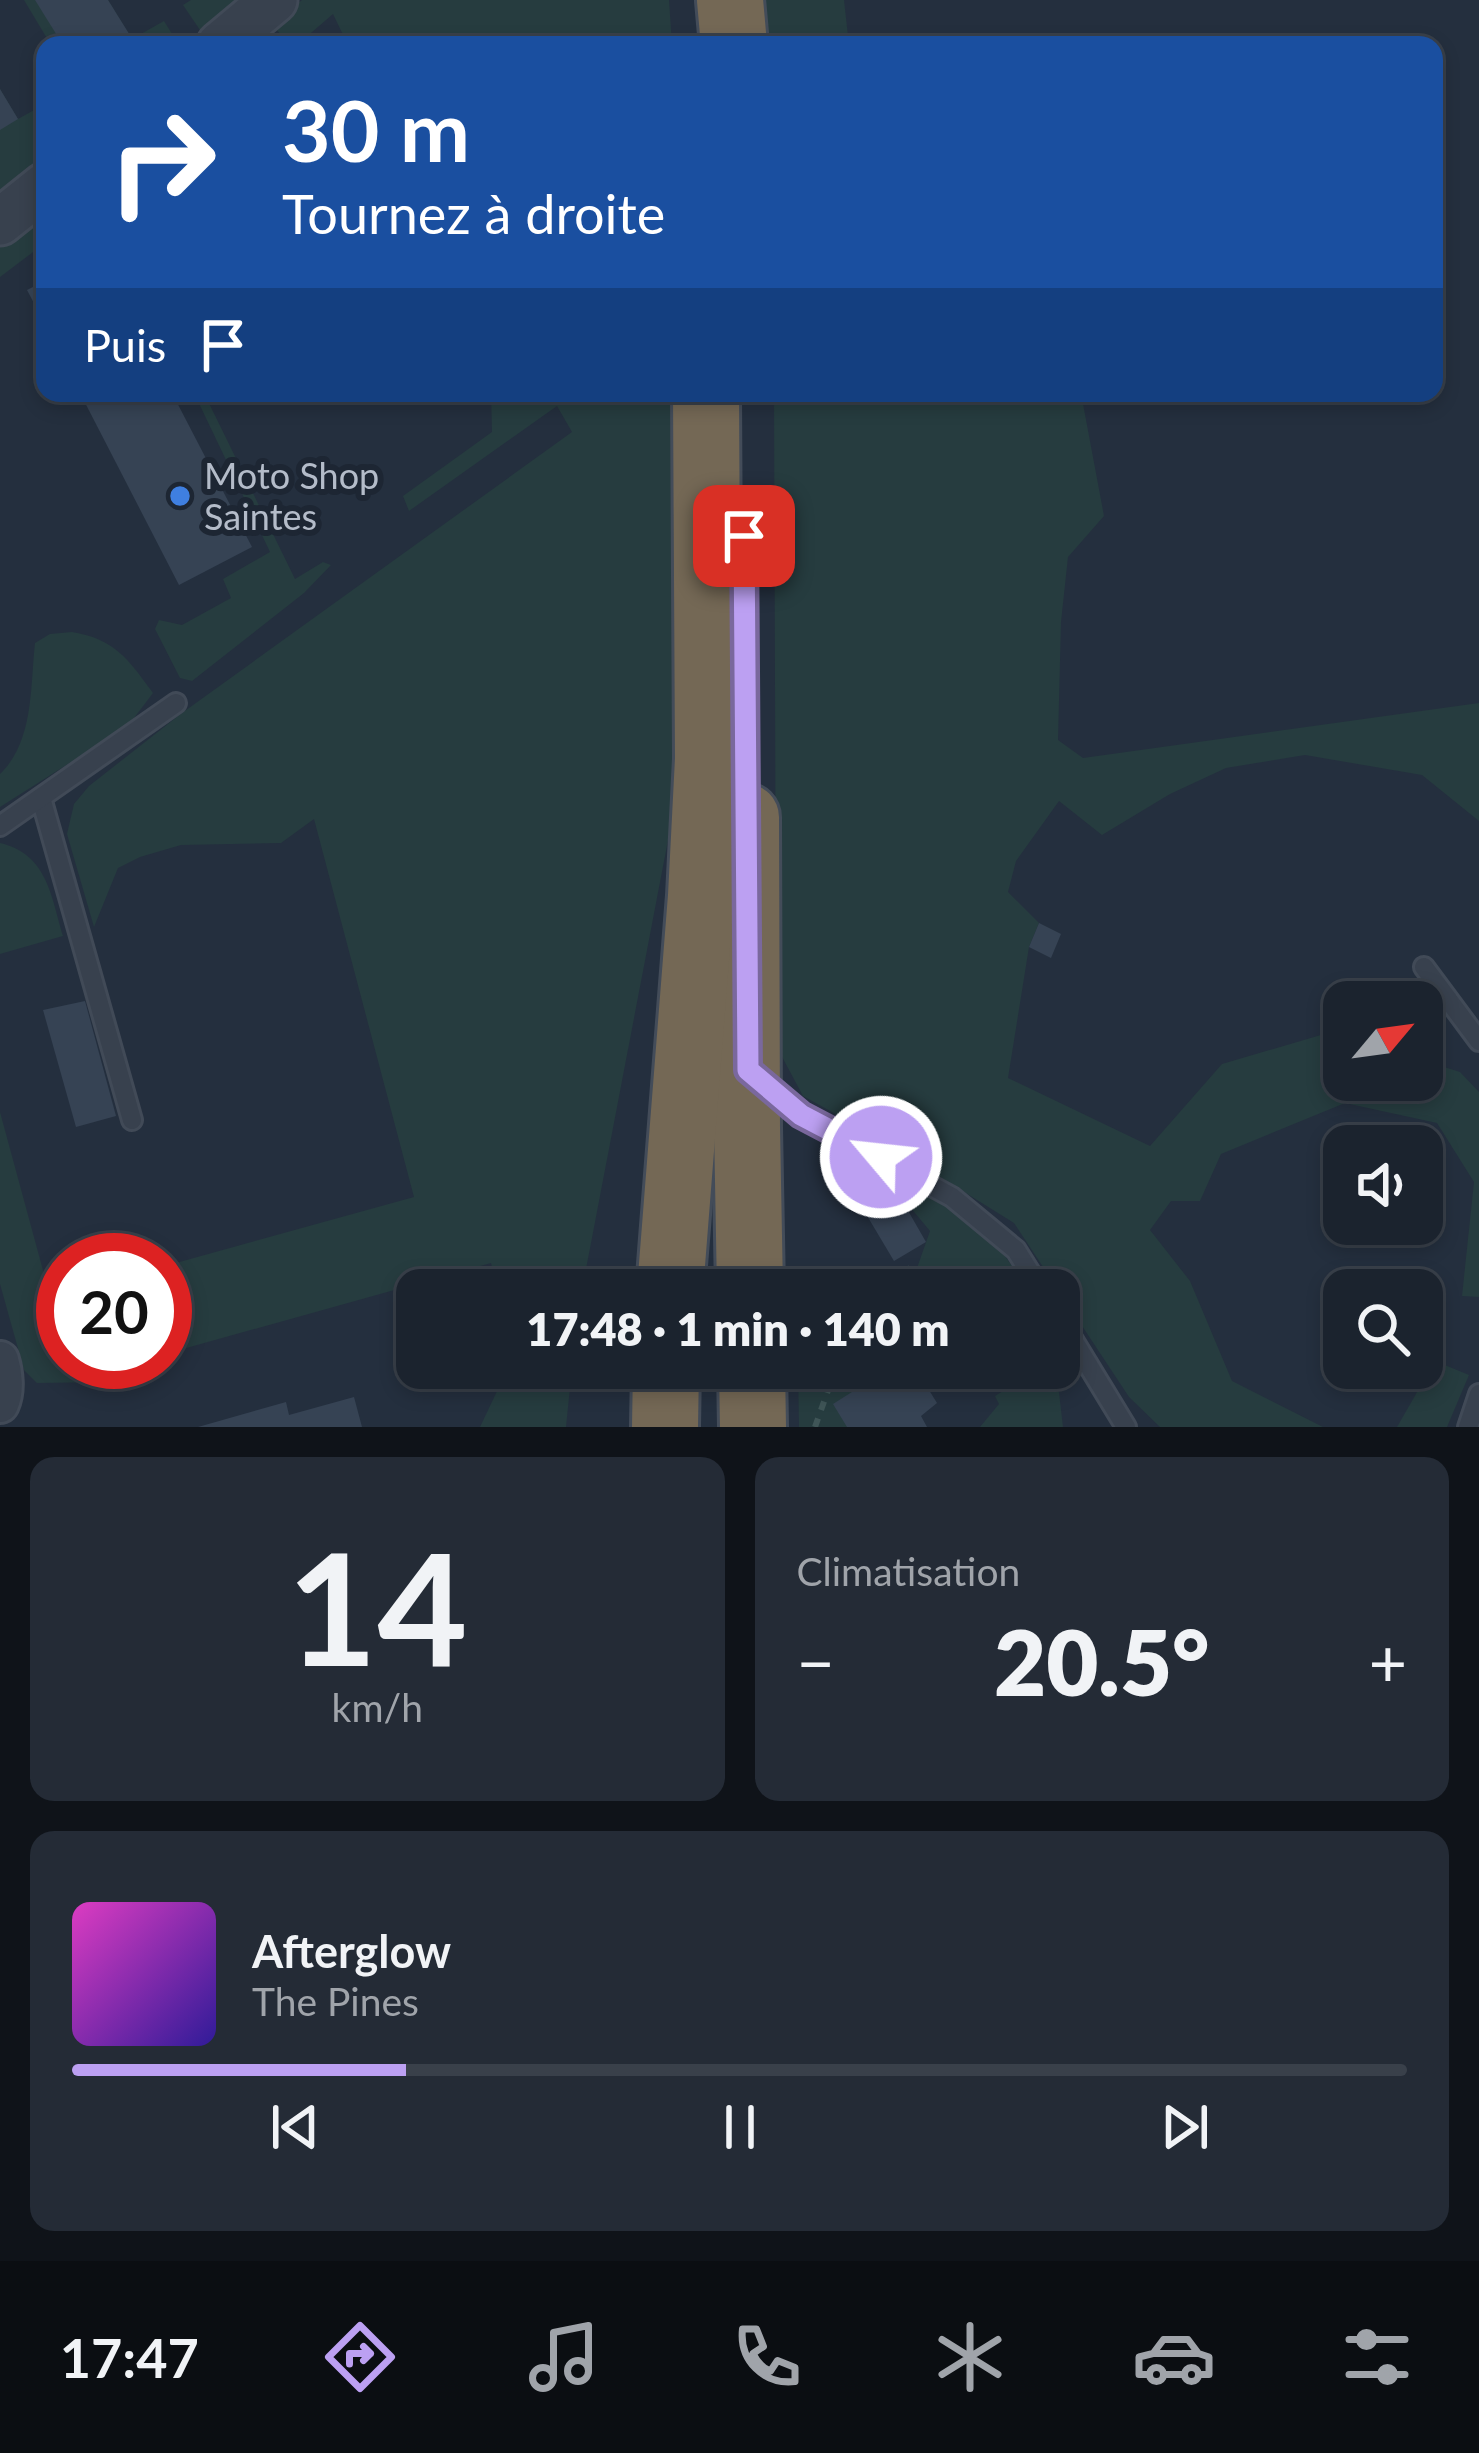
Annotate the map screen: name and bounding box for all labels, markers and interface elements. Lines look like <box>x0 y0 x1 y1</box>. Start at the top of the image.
text: 30 m <box>282 79 470 180</box>
icon: right <box>84 84 240 240</box>
text: Tournez à droite <box>282 181 665 246</box>
icon: arrive <box>190 312 256 378</box>
text: Puis <box>84 318 166 372</box>
place label: Moto Shop Saintes <box>204 453 379 538</box>
marker: Moto Shop Saintes <box>167 483 193 509</box>
pin <box>693 485 795 587</box>
icon: arrive <box>711 503 777 569</box>
north arrow <box>1323 981 1443 1101</box>
map controls <box>1323 981 1443 1389</box>
position arrow <box>818 1094 944 1220</box>
button: sound <box>1323 1125 1443 1245</box>
speed limit sign: 20 <box>36 1233 192 1389</box>
button: search <box>1323 1269 1443 1389</box>
text: 17:48 · 1 min · 140 m <box>526 1302 950 1356</box>
text: 14 <box>287 1512 468 1699</box>
text: Climatisation <box>797 1548 1020 1594</box>
text: 20.5° <box>994 1607 1210 1715</box>
text: − <box>797 1622 835 1701</box>
text: + <box>1369 1622 1407 1701</box>
text: km/h <box>332 1684 423 1730</box>
text: Afterglow <box>252 1924 451 1978</box>
text: The Pines <box>252 1978 419 2024</box>
icon: previous <box>262 2094 328 2160</box>
icon: pause <box>707 2094 773 2160</box>
icon: next <box>1152 2094 1218 2160</box>
icon: directions <box>318 2315 402 2399</box>
icon: music <box>522 2315 606 2399</box>
icon: phone <box>725 2315 809 2399</box>
icon: climate <box>928 2315 1012 2399</box>
icon: car <box>1132 2315 1216 2399</box>
icon: filters <box>1335 2315 1419 2399</box>
text: 17:47 <box>60 2325 199 2390</box>

